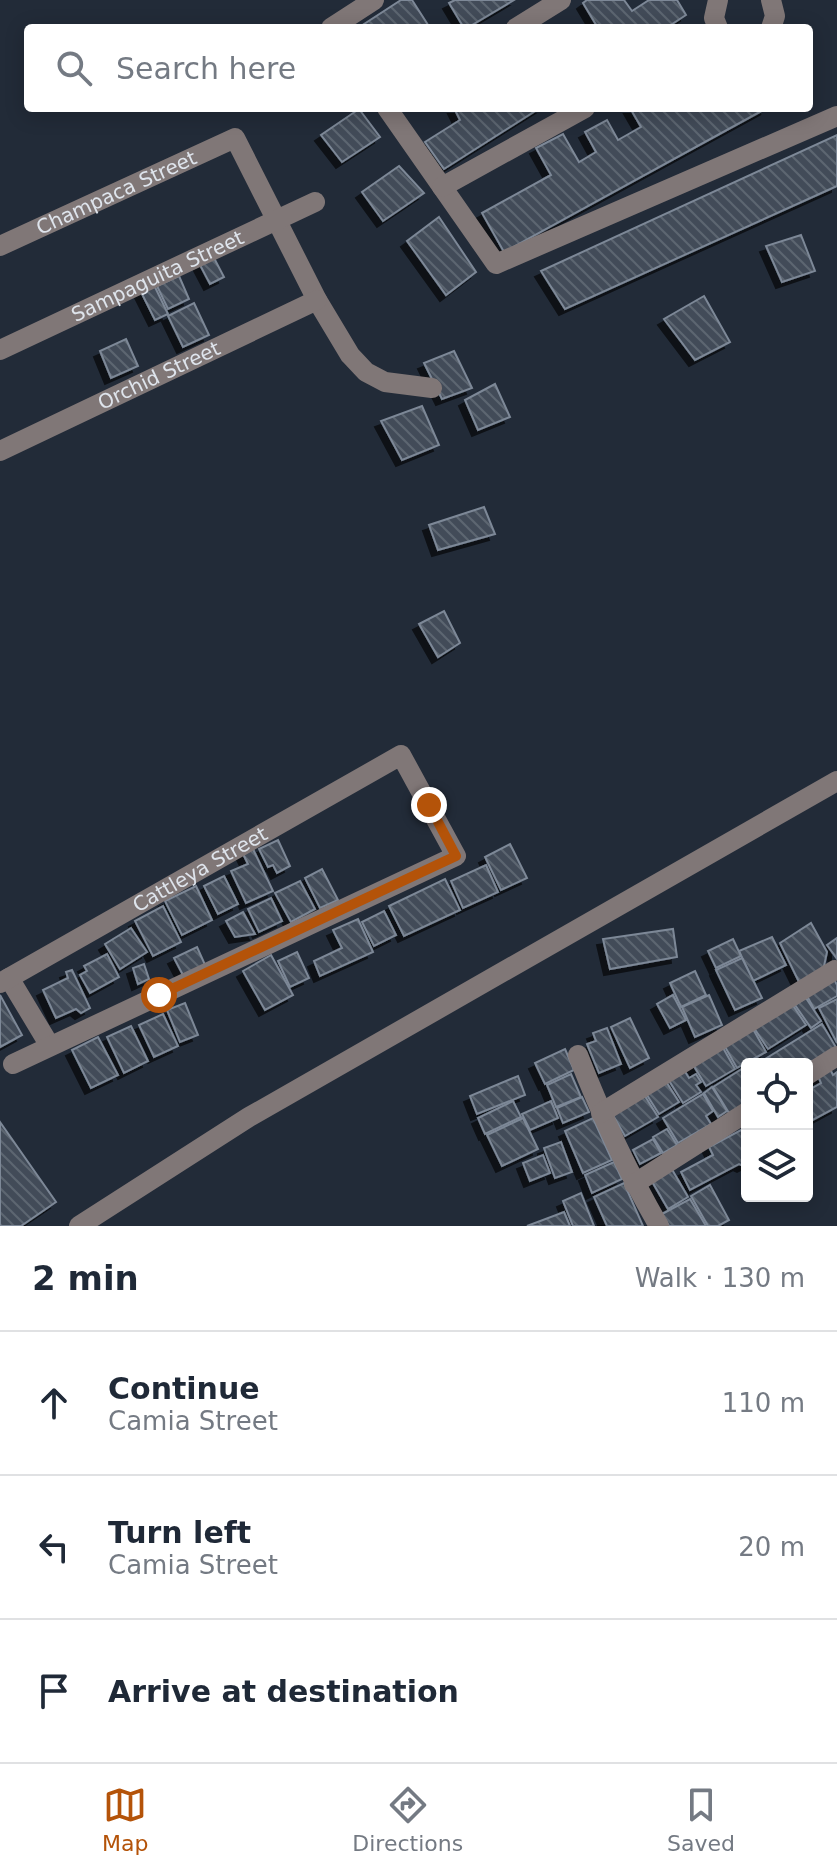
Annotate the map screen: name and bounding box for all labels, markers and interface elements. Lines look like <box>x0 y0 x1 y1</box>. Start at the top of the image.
search box <box>24 24 813 112</box>
icon: search <box>52 46 96 90</box>
text: Search here <box>116 51 296 86</box>
street label: Champaca Street <box>32 145 200 240</box>
street label: Sampaguita Street <box>67 225 248 327</box>
street label: Orchid Street <box>94 336 224 415</box>
route end <box>411 787 447 823</box>
street label: Cattleya Street <box>128 821 272 917</box>
route start <box>141 977 177 1013</box>
map controls <box>741 1058 813 1202</box>
button: locate <box>741 1058 813 1130</box>
button: layers <box>741 1130 813 1202</box>
text: 2 min <box>32 1258 139 1298</box>
text: Walk · 130 m <box>635 1263 805 1293</box>
text: Continue <box>108 1371 260 1406</box>
icon: ahead <box>32 1381 76 1425</box>
text: 110 m <box>722 1388 805 1418</box>
text: Camia Street <box>108 1406 278 1436</box>
text: Turn left <box>108 1515 251 1550</box>
icon: left <box>32 1525 76 1569</box>
text: 20 m <box>738 1532 805 1562</box>
text: Camia Street <box>108 1550 278 1580</box>
icon: arrive <box>32 1669 76 1713</box>
text: Arrive at destination <box>108 1674 459 1709</box>
tab: Map <box>102 1783 148 1856</box>
tab: Directions <box>352 1783 463 1856</box>
tab: Saved <box>667 1783 735 1856</box>

